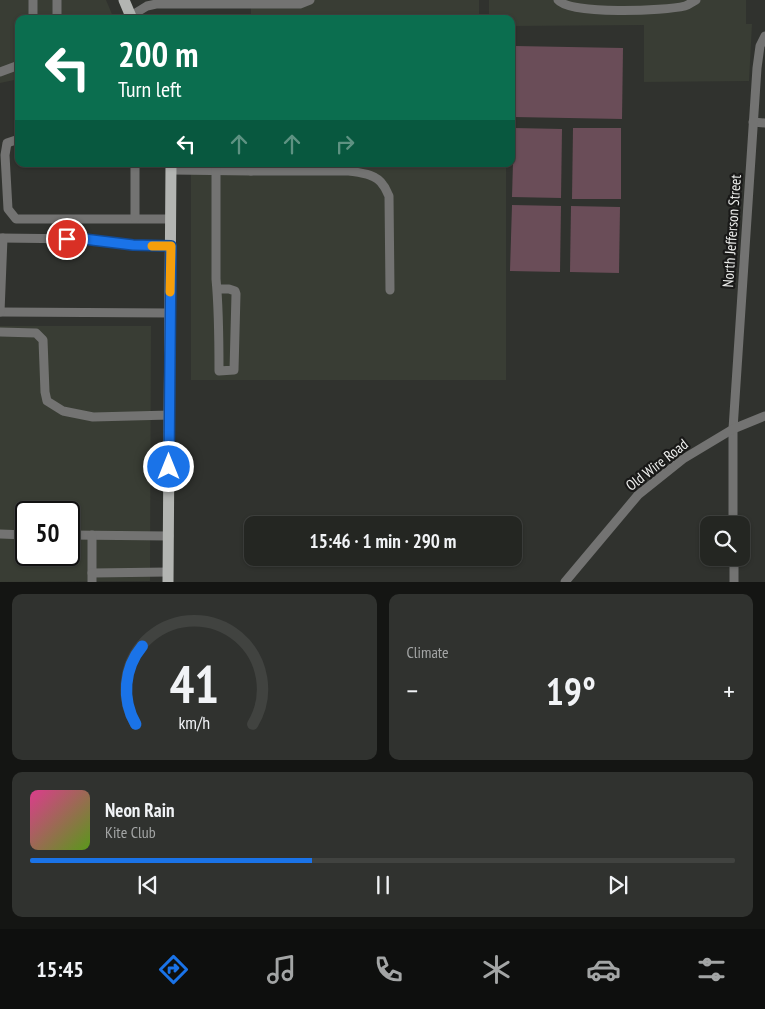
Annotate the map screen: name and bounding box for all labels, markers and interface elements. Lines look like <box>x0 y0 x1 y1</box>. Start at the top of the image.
text: 200 m <box>118 31 199 77</box>
icon: left <box>35 35 100 100</box>
text: Turn left <box>118 75 182 103</box>
icon: left <box>172 130 200 158</box>
icon: ahead <box>225 130 253 158</box>
icon: ahead <box>278 130 306 158</box>
icon: right <box>331 130 359 158</box>
street label: North Jefferson Street <box>718 174 745 288</box>
pin <box>46 218 88 260</box>
icon: arrive <box>53 225 81 253</box>
street label: Old Wire Road <box>622 434 692 495</box>
position arrow <box>142 440 194 492</box>
speed limit sign: 50 <box>15 501 80 566</box>
map controls <box>700 516 750 566</box>
button: search <box>700 516 750 566</box>
text: 15:46 · 1 min · 290 m <box>310 529 456 553</box>
text: Climate <box>407 642 449 662</box>
text: 41 <box>169 650 219 717</box>
text: 19° <box>546 666 596 715</box>
text: − <box>407 672 418 709</box>
text: + <box>723 672 735 709</box>
text: km/h <box>178 711 210 734</box>
text: Neon Rain <box>105 798 174 822</box>
text: Kite Club <box>105 822 156 842</box>
icon: previous <box>134 871 162 899</box>
icon: pause <box>369 871 397 899</box>
icon: next <box>604 871 632 899</box>
icon: directions <box>156 952 191 987</box>
icon: music <box>264 952 299 987</box>
icon: phone <box>371 952 406 987</box>
icon: climate <box>479 952 514 987</box>
icon: car <box>586 952 621 987</box>
icon: filters <box>694 952 729 987</box>
text: 15:45 <box>36 955 84 983</box>

